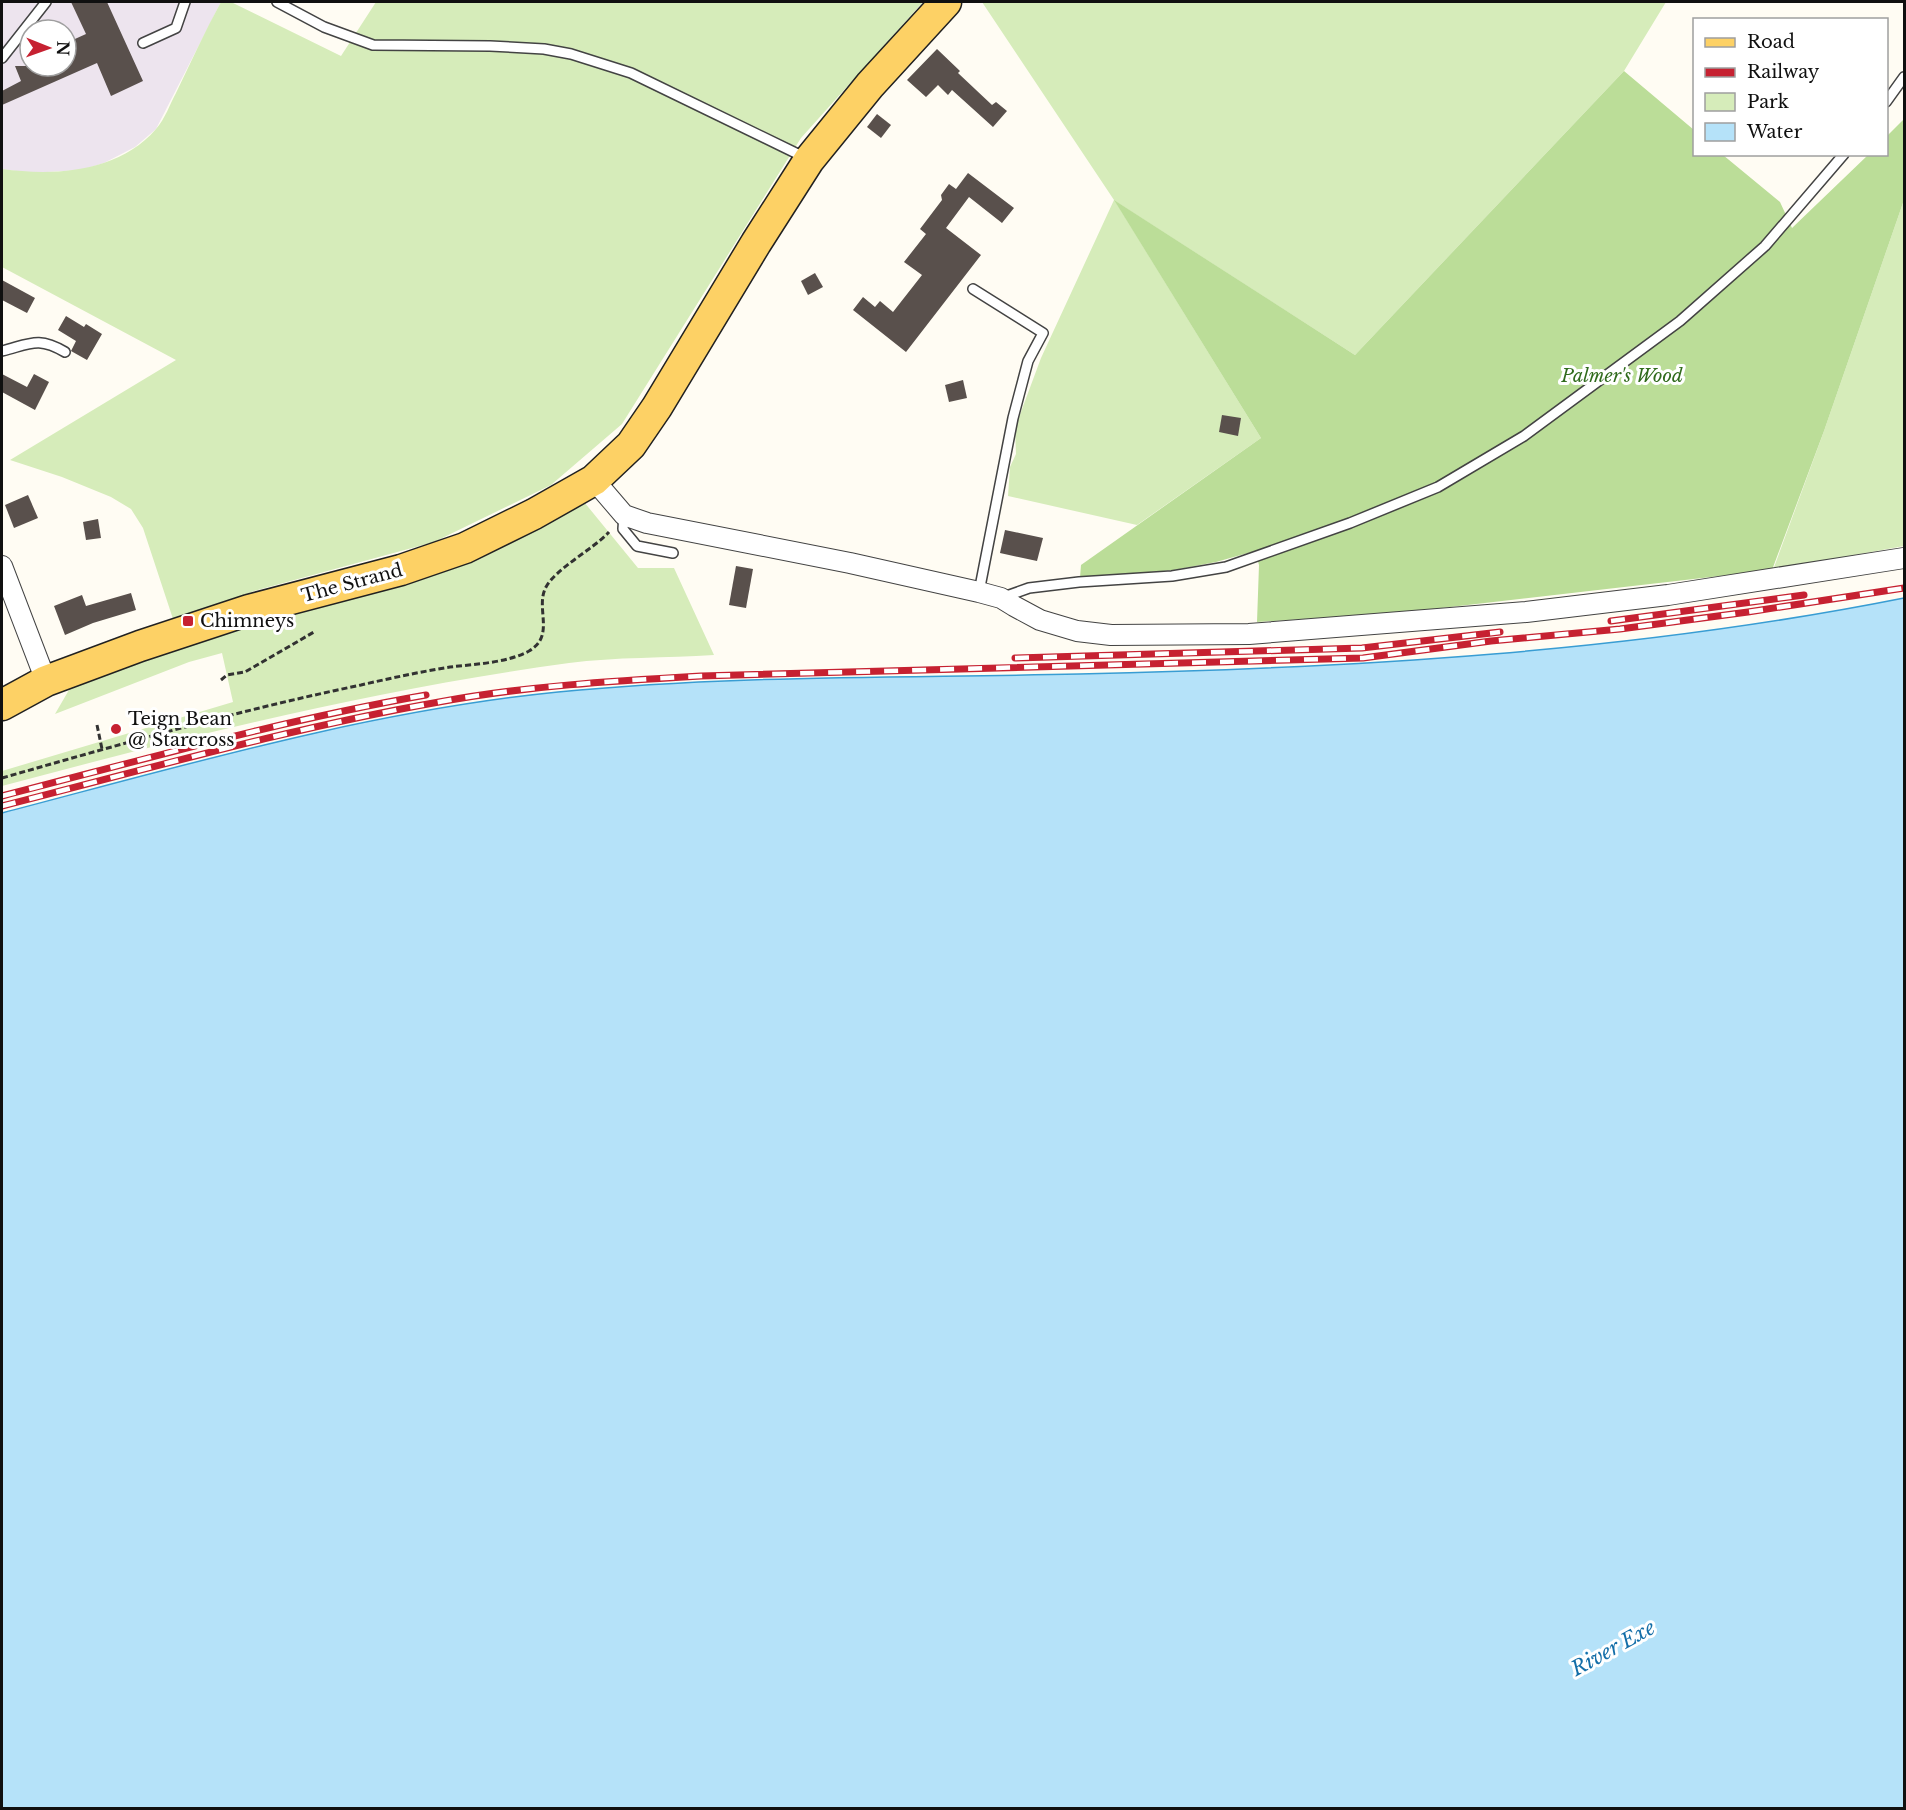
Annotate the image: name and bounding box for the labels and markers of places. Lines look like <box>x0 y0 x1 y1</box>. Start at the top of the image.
place label: Chimneys <box>200 610 294 632</box>
marker: Chimneys <box>181 614 195 628</box>
place label: Teign Bean @ Starcross <box>128 708 235 751</box>
marker: Teign Bean @ Starcross <box>109 722 123 736</box>

